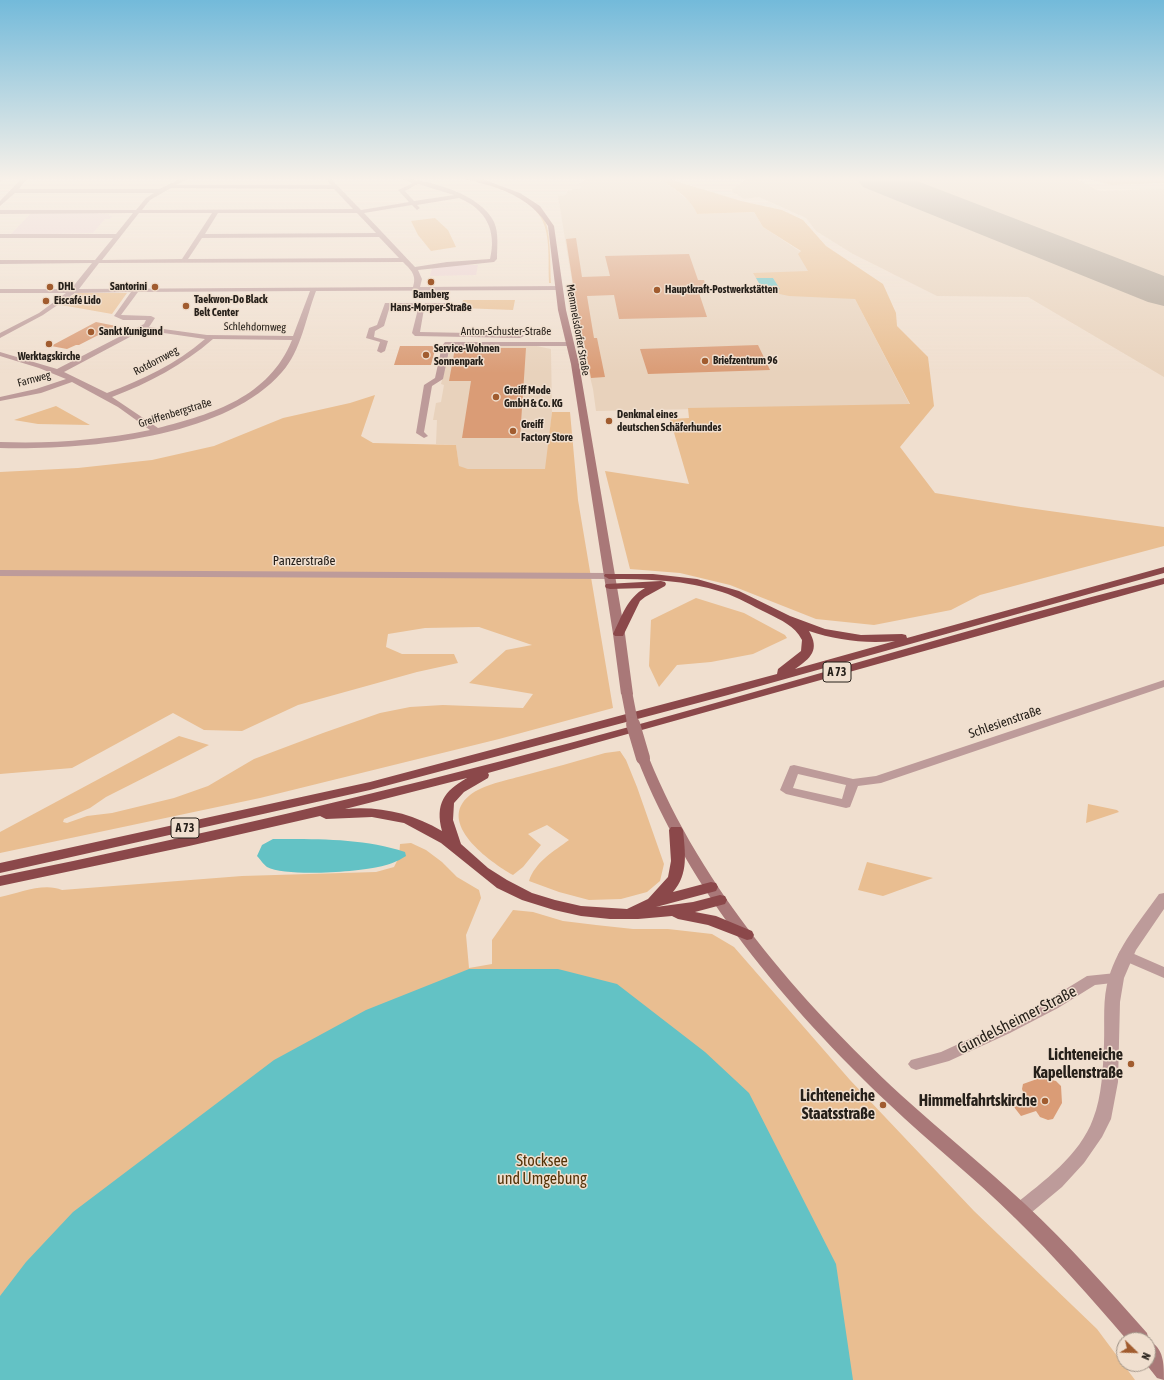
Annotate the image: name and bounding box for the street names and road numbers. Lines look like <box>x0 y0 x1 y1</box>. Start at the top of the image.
street label: Memmelsdorfer Straße <box>563 283 593 377</box>
street label: Schlehdornweg <box>224 320 286 334</box>
street label: Anton-Schuster-Straße <box>461 325 551 339</box>
street label: Rotdornweg <box>131 344 181 378</box>
street label: Farnweg <box>16 368 52 390</box>
street label: Greiffenbergstraße <box>137 396 213 430</box>
street label: Panzerstraße <box>273 553 335 569</box>
road number: A 73 <box>823 662 851 682</box>
street label: Schlesienstraße <box>967 702 1043 742</box>
road number: A 73 <box>171 818 199 838</box>
street label: Gundelsheimer Straße <box>954 982 1080 1058</box>

